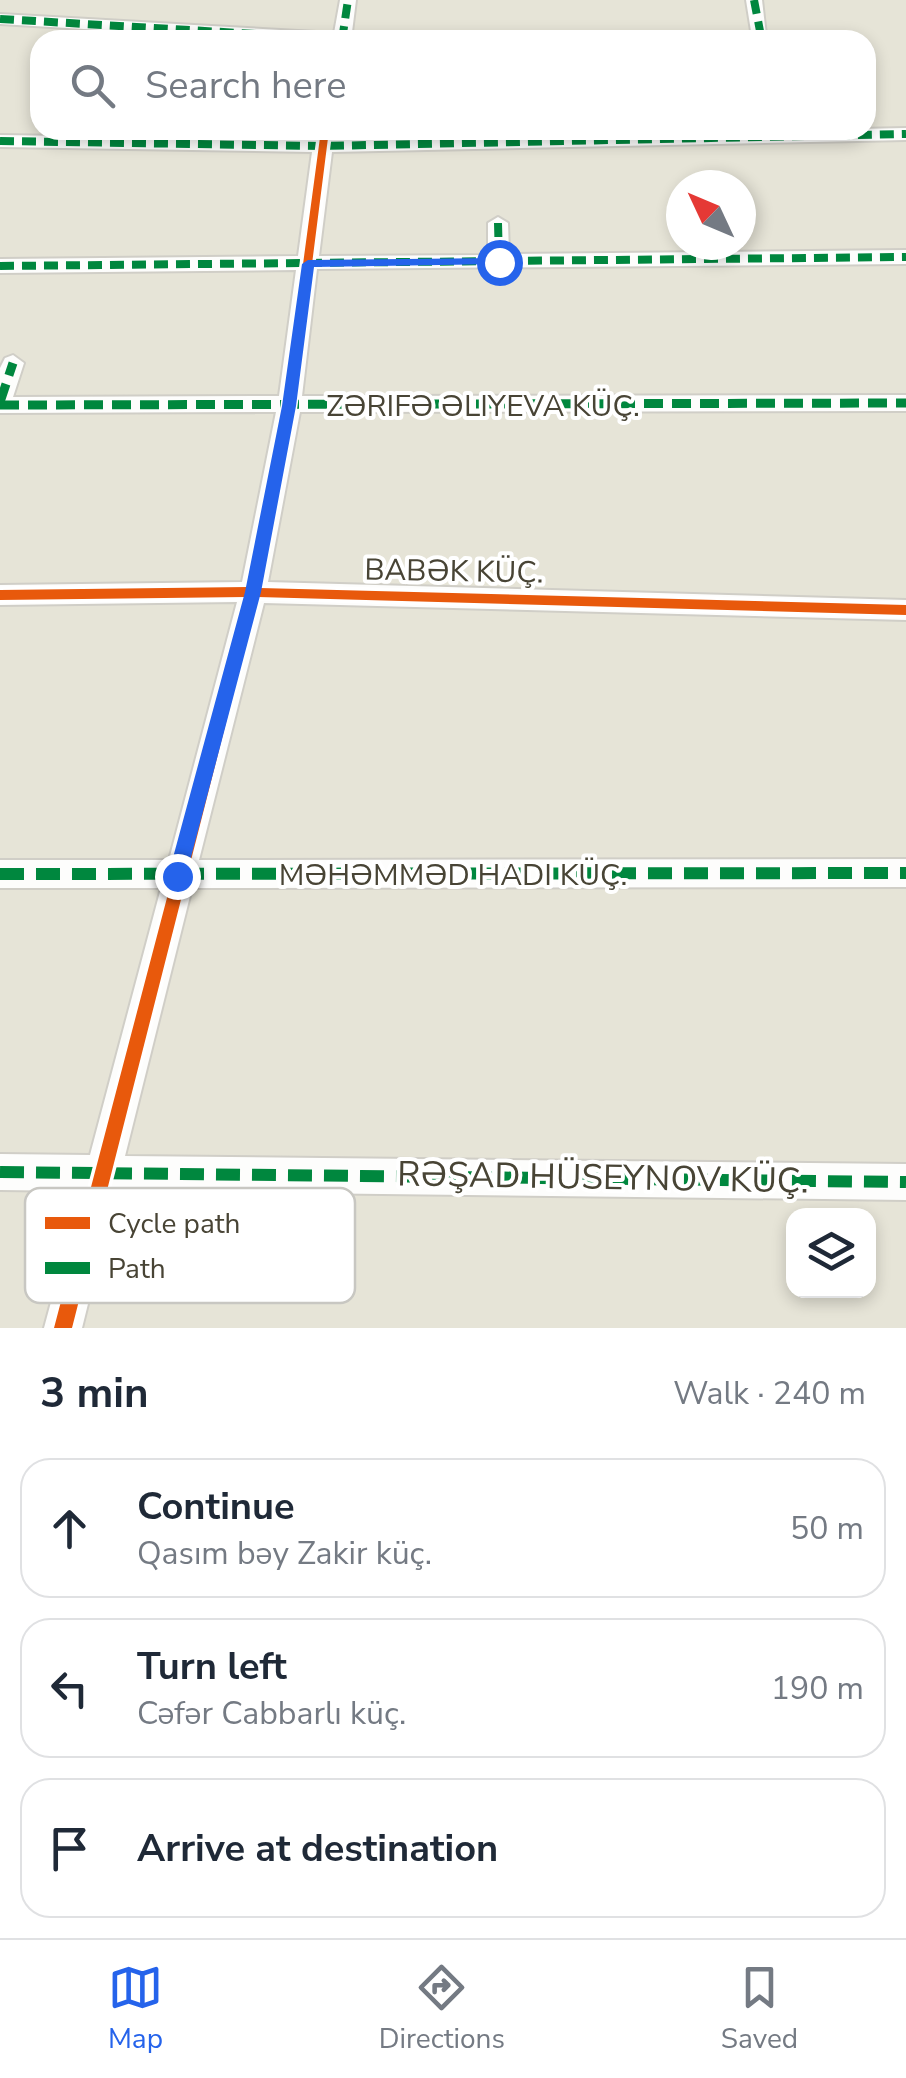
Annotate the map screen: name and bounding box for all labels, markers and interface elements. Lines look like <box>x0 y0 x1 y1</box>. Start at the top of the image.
search box <box>30 30 876 140</box>
icon: search <box>65 58 120 113</box>
text: Search here <box>145 60 346 111</box>
north arrow <box>666 170 756 260</box>
route start <box>477 240 523 286</box>
street label: ZƏRIFƏ ƏLIYEVA KÜÇ. <box>326 386 640 427</box>
street label: BABƏK KÜÇ. <box>364 549 544 594</box>
route end <box>155 854 201 900</box>
street label: MƏHƏMMƏD HADI KÜÇ. <box>279 855 627 896</box>
street label: RƏŞAD HÜSEYNOV KÜÇ. <box>397 1150 809 1205</box>
legend <box>25 1188 355 1303</box>
text: Cycle path <box>108 1205 240 1243</box>
map controls <box>786 1208 876 1298</box>
button: layers <box>786 1208 876 1298</box>
text: Path <box>108 1250 166 1288</box>
text: 3 min <box>40 1365 149 1422</box>
text: Walk · 240 m <box>673 1372 866 1415</box>
text: Continue <box>137 1481 295 1532</box>
icon: ahead <box>42 1501 97 1556</box>
text: 50 m <box>790 1507 864 1550</box>
text: Qasım bəy Zakir küç. <box>137 1532 432 1575</box>
text: Turn left <box>137 1641 287 1692</box>
icon: left <box>42 1661 97 1716</box>
text: 190 m <box>771 1667 864 1710</box>
text: Cəfər Cabbarlı küç. <box>137 1692 406 1735</box>
icon: arrive <box>42 1821 97 1876</box>
text: Arrive at destination <box>137 1823 498 1874</box>
tab: Map <box>108 1960 163 2058</box>
tab: Directions <box>379 1960 505 2058</box>
tab: Saved <box>721 1960 798 2058</box>

